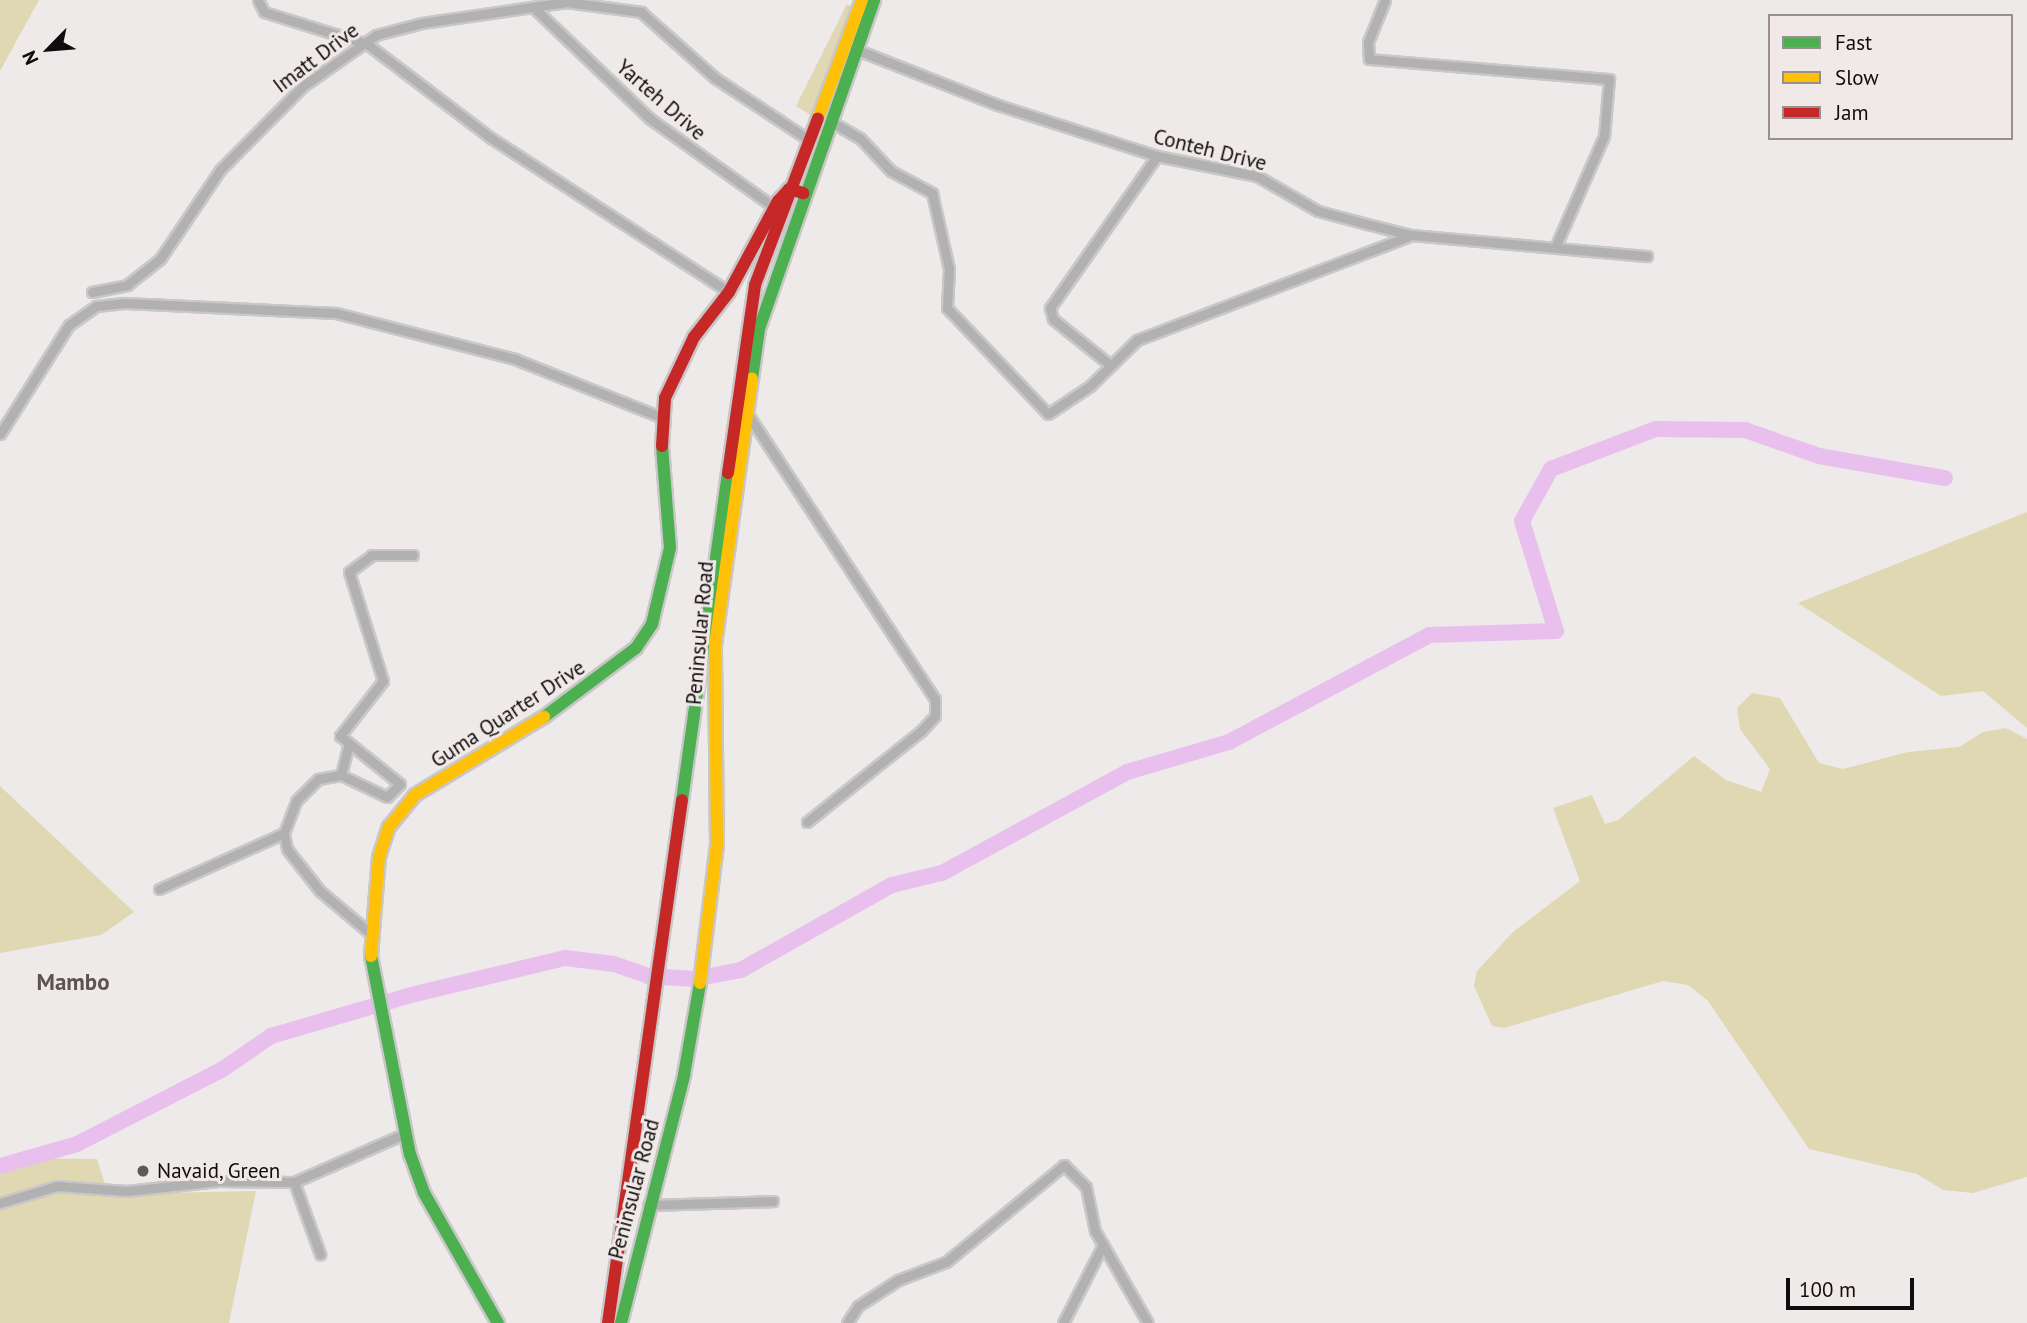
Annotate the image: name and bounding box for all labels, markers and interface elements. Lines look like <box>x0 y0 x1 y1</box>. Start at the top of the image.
north arrow <box>14 14 84 84</box>
legend <box>1768 14 2013 140</box>
street label: Imatt Drive <box>268 18 364 98</box>
text: Fast <box>1835 29 1872 56</box>
text: N <box>16 47 43 69</box>
street label: Yarteh Drive <box>611 54 711 146</box>
text: Slow <box>1835 64 1879 91</box>
text: Jam <box>1835 99 1869 126</box>
street label: Conteh Drive <box>1151 124 1269 176</box>
street label: Peninsular Road <box>681 560 719 706</box>
street label: Guma Quarter Drive <box>426 655 590 773</box>
district label: Mambo <box>36 968 110 996</box>
street label: Peninsular Road <box>603 1116 665 1262</box>
place label: Navaid, Green <box>157 1158 282 1184</box>
marker: Navaid, Green <box>135 1163 151 1179</box>
scale bar <box>1789 1264 1917 1308</box>
text: 100 m <box>1799 1276 1856 1303</box>

